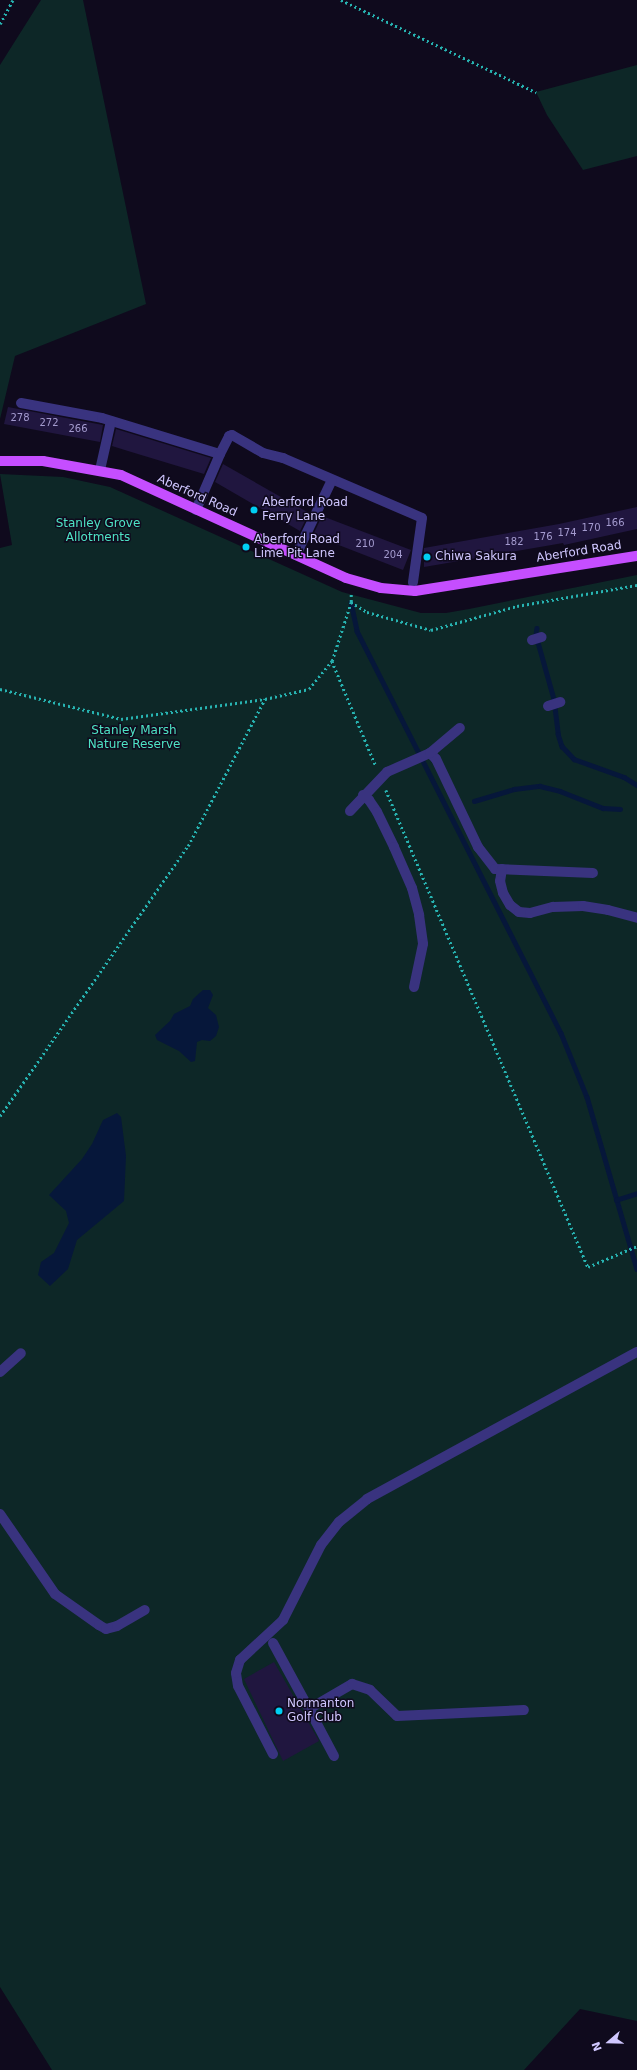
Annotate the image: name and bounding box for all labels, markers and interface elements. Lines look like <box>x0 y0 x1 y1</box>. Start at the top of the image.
house number: 278 <box>10 412 30 424</box>
house number: 272 <box>39 417 59 429</box>
house number: 266 <box>68 423 88 435</box>
street label: Aberford Road <box>155 472 239 520</box>
place label: Aberford Road Ferry Lane <box>262 496 348 524</box>
marker: Aberford Road Ferry Lane <box>249 505 259 515</box>
park label: Stanley Grove Allotments <box>56 517 140 545</box>
house number: 166 <box>605 517 625 529</box>
house number: 170 <box>581 522 601 534</box>
house number: 174 <box>557 527 577 539</box>
house number: 176 <box>533 531 553 543</box>
place label: Aberford Road Lime Pit Lane <box>254 533 340 561</box>
house number: 182 <box>504 536 524 548</box>
house number: 210 <box>355 538 375 550</box>
street label: Aberford Road <box>535 538 623 566</box>
marker: Aberford Road Lime Pit Lane <box>241 542 251 552</box>
house number: 204 <box>383 549 403 561</box>
place label: Chiwa Sakura <box>435 550 517 564</box>
marker: Chiwa Sakura <box>422 552 432 562</box>
park label: Stanley Marsh Nature Reserve <box>88 724 180 752</box>
place label: Normanton Golf Club <box>287 1697 354 1725</box>
marker: Normanton Golf Club <box>274 1706 284 1716</box>
north arrow <box>589 2022 629 2062</box>
text: N <box>590 2040 605 2053</box>

